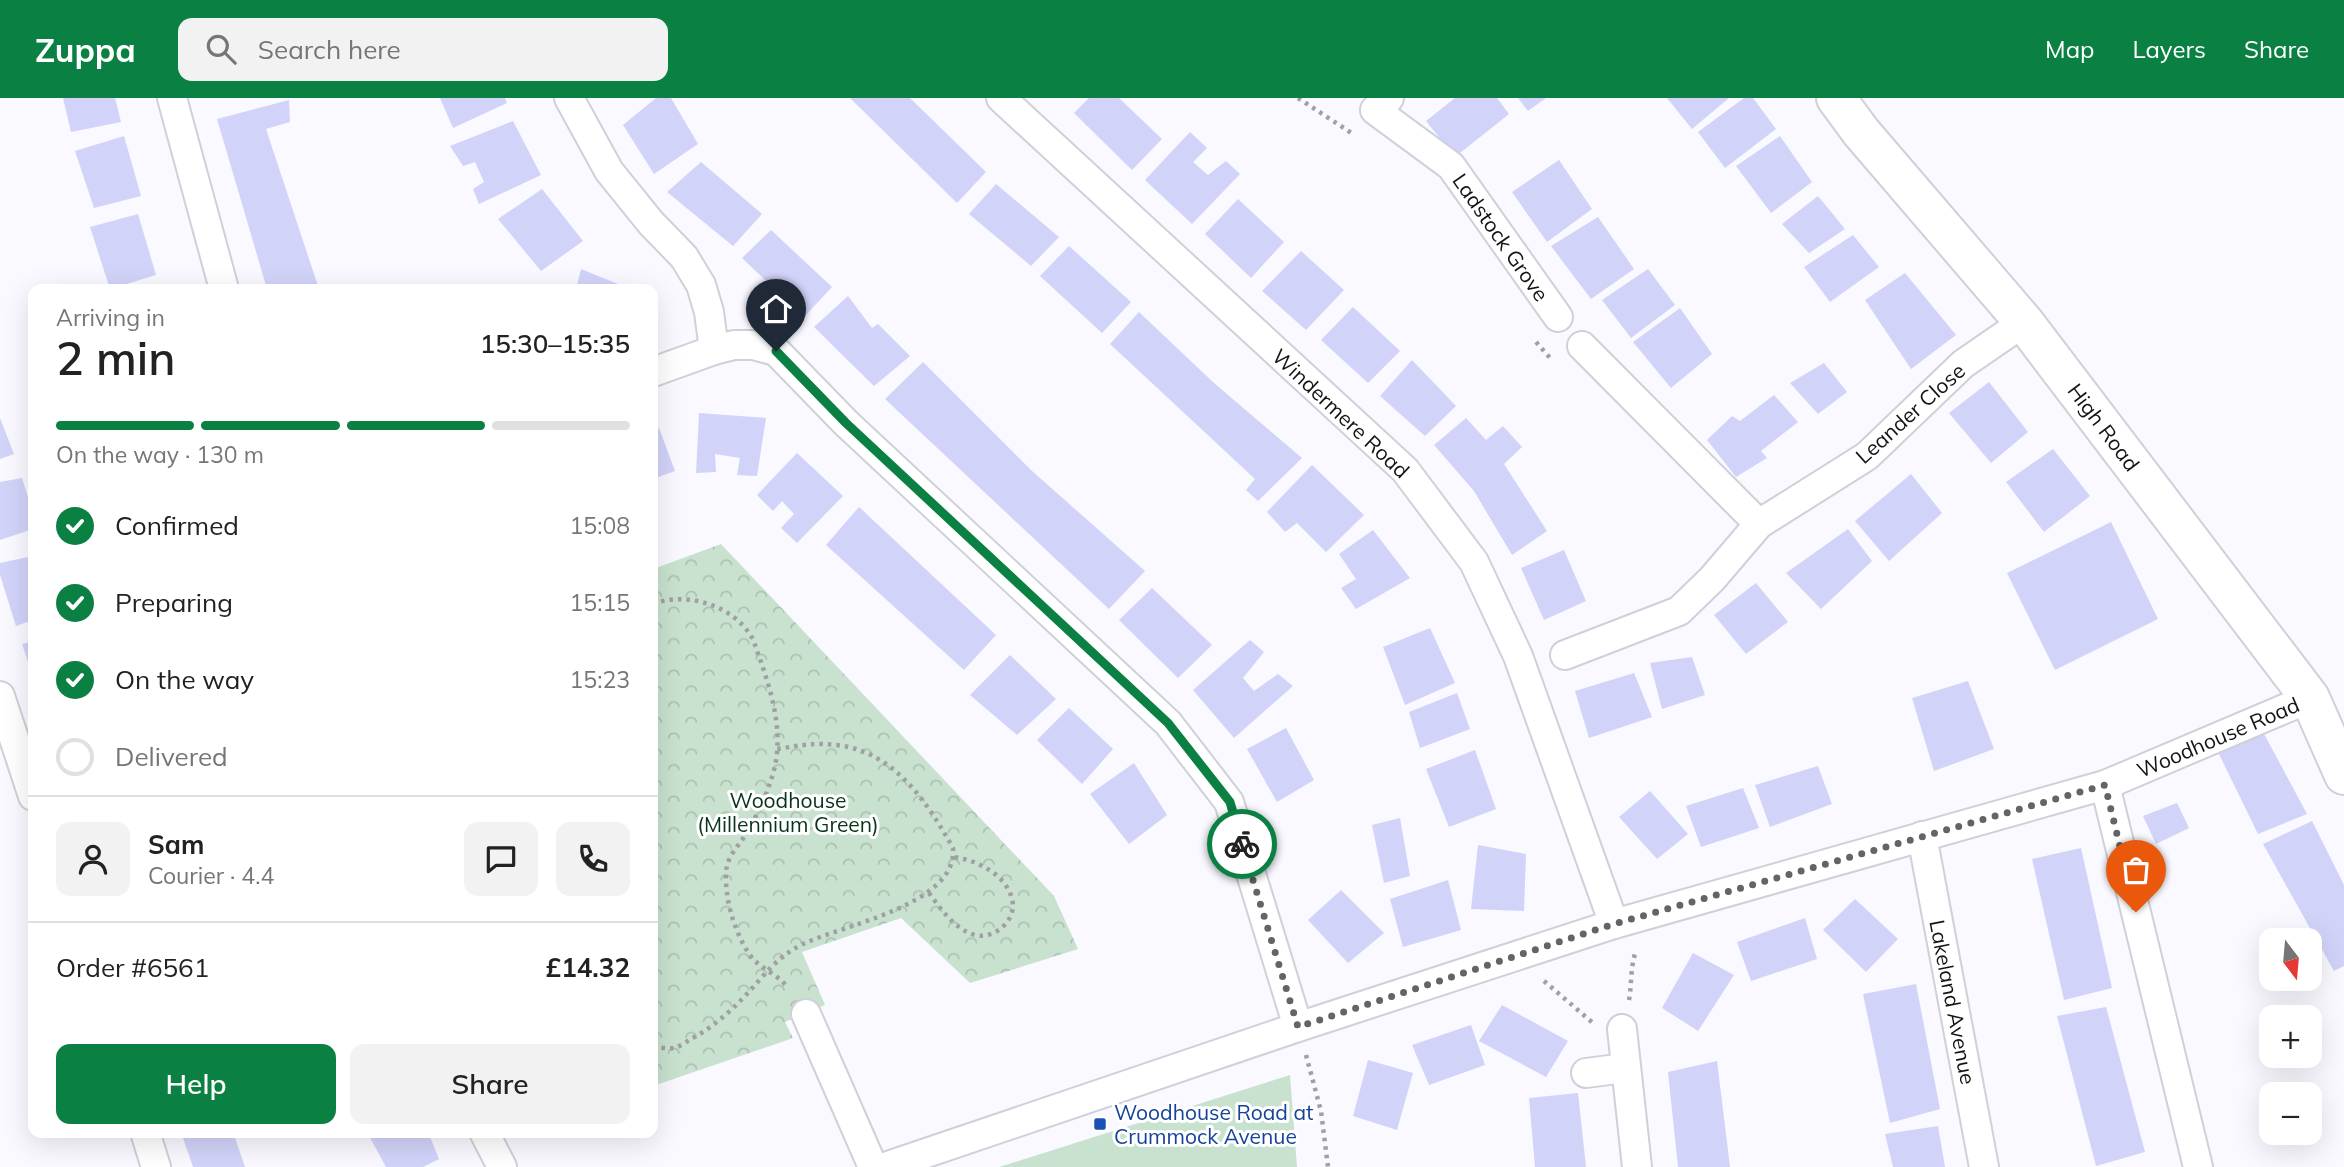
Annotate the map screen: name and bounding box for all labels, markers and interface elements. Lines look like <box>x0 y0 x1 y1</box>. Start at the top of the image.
search box <box>178 18 668 81</box>
text: Zuppa <box>35 29 136 70</box>
icon: search <box>202 30 240 68</box>
text: Search here <box>258 33 401 66</box>
text: Map <box>2045 34 2094 64</box>
text: Layers <box>2132 34 2206 64</box>
text: Share <box>2244 34 2309 64</box>
street label: Ladstock Grove <box>1447 168 1555 306</box>
pin <box>746 279 806 351</box>
icon: home <box>757 290 795 328</box>
text: Arriving in <box>56 303 165 332</box>
text: 15:30–15:35 <box>480 327 630 360</box>
text: 2 min <box>56 329 175 387</box>
street label: Windermere Road <box>1267 343 1415 483</box>
street label: Leander Close <box>1850 357 1970 469</box>
street label: High Road <box>2063 378 2145 476</box>
text: On the way · 130 m <box>56 440 264 469</box>
icon: check <box>56 507 94 545</box>
text: Confirmed <box>115 509 239 542</box>
text: 15:08 <box>570 511 630 540</box>
icon: check <box>56 584 94 622</box>
text: Preparing <box>115 586 233 619</box>
text: 15:15 <box>570 588 630 617</box>
icon: check <box>56 661 94 699</box>
text: On the way <box>115 663 254 696</box>
text: 15:23 <box>570 665 630 694</box>
street label: Woodhouse Road <box>2133 691 2303 783</box>
text: Delivered <box>115 740 228 773</box>
park label: Woodhouse (Millennium Green) <box>697 787 879 837</box>
courier <box>1207 809 1277 879</box>
button: person <box>56 822 130 896</box>
button: chat <box>464 822 538 896</box>
button: phone <box>556 822 630 896</box>
icon: bike <box>1223 825 1261 863</box>
text: Sam <box>148 828 204 861</box>
pin <box>2106 840 2166 912</box>
icon: bag <box>2117 851 2155 889</box>
text: Courier · 4.4 <box>148 861 274 890</box>
street label: Lakeland Avenue <box>1924 917 1982 1087</box>
north arrow <box>2259 928 2322 990</box>
map controls <box>2259 928 2322 1145</box>
text: Order #6561 <box>56 951 209 984</box>
text: £14.32 <box>546 951 630 984</box>
button: + <box>2259 1005 2322 1068</box>
button: Help <box>56 1044 336 1124</box>
button: Share <box>350 1044 630 1124</box>
button: − <box>2259 1082 2322 1145</box>
place label: Woodhouse Road at Crummock Avenue <box>1114 1099 1313 1149</box>
marker: Woodhouse Road at Crummock Avenue <box>1092 1116 1108 1132</box>

